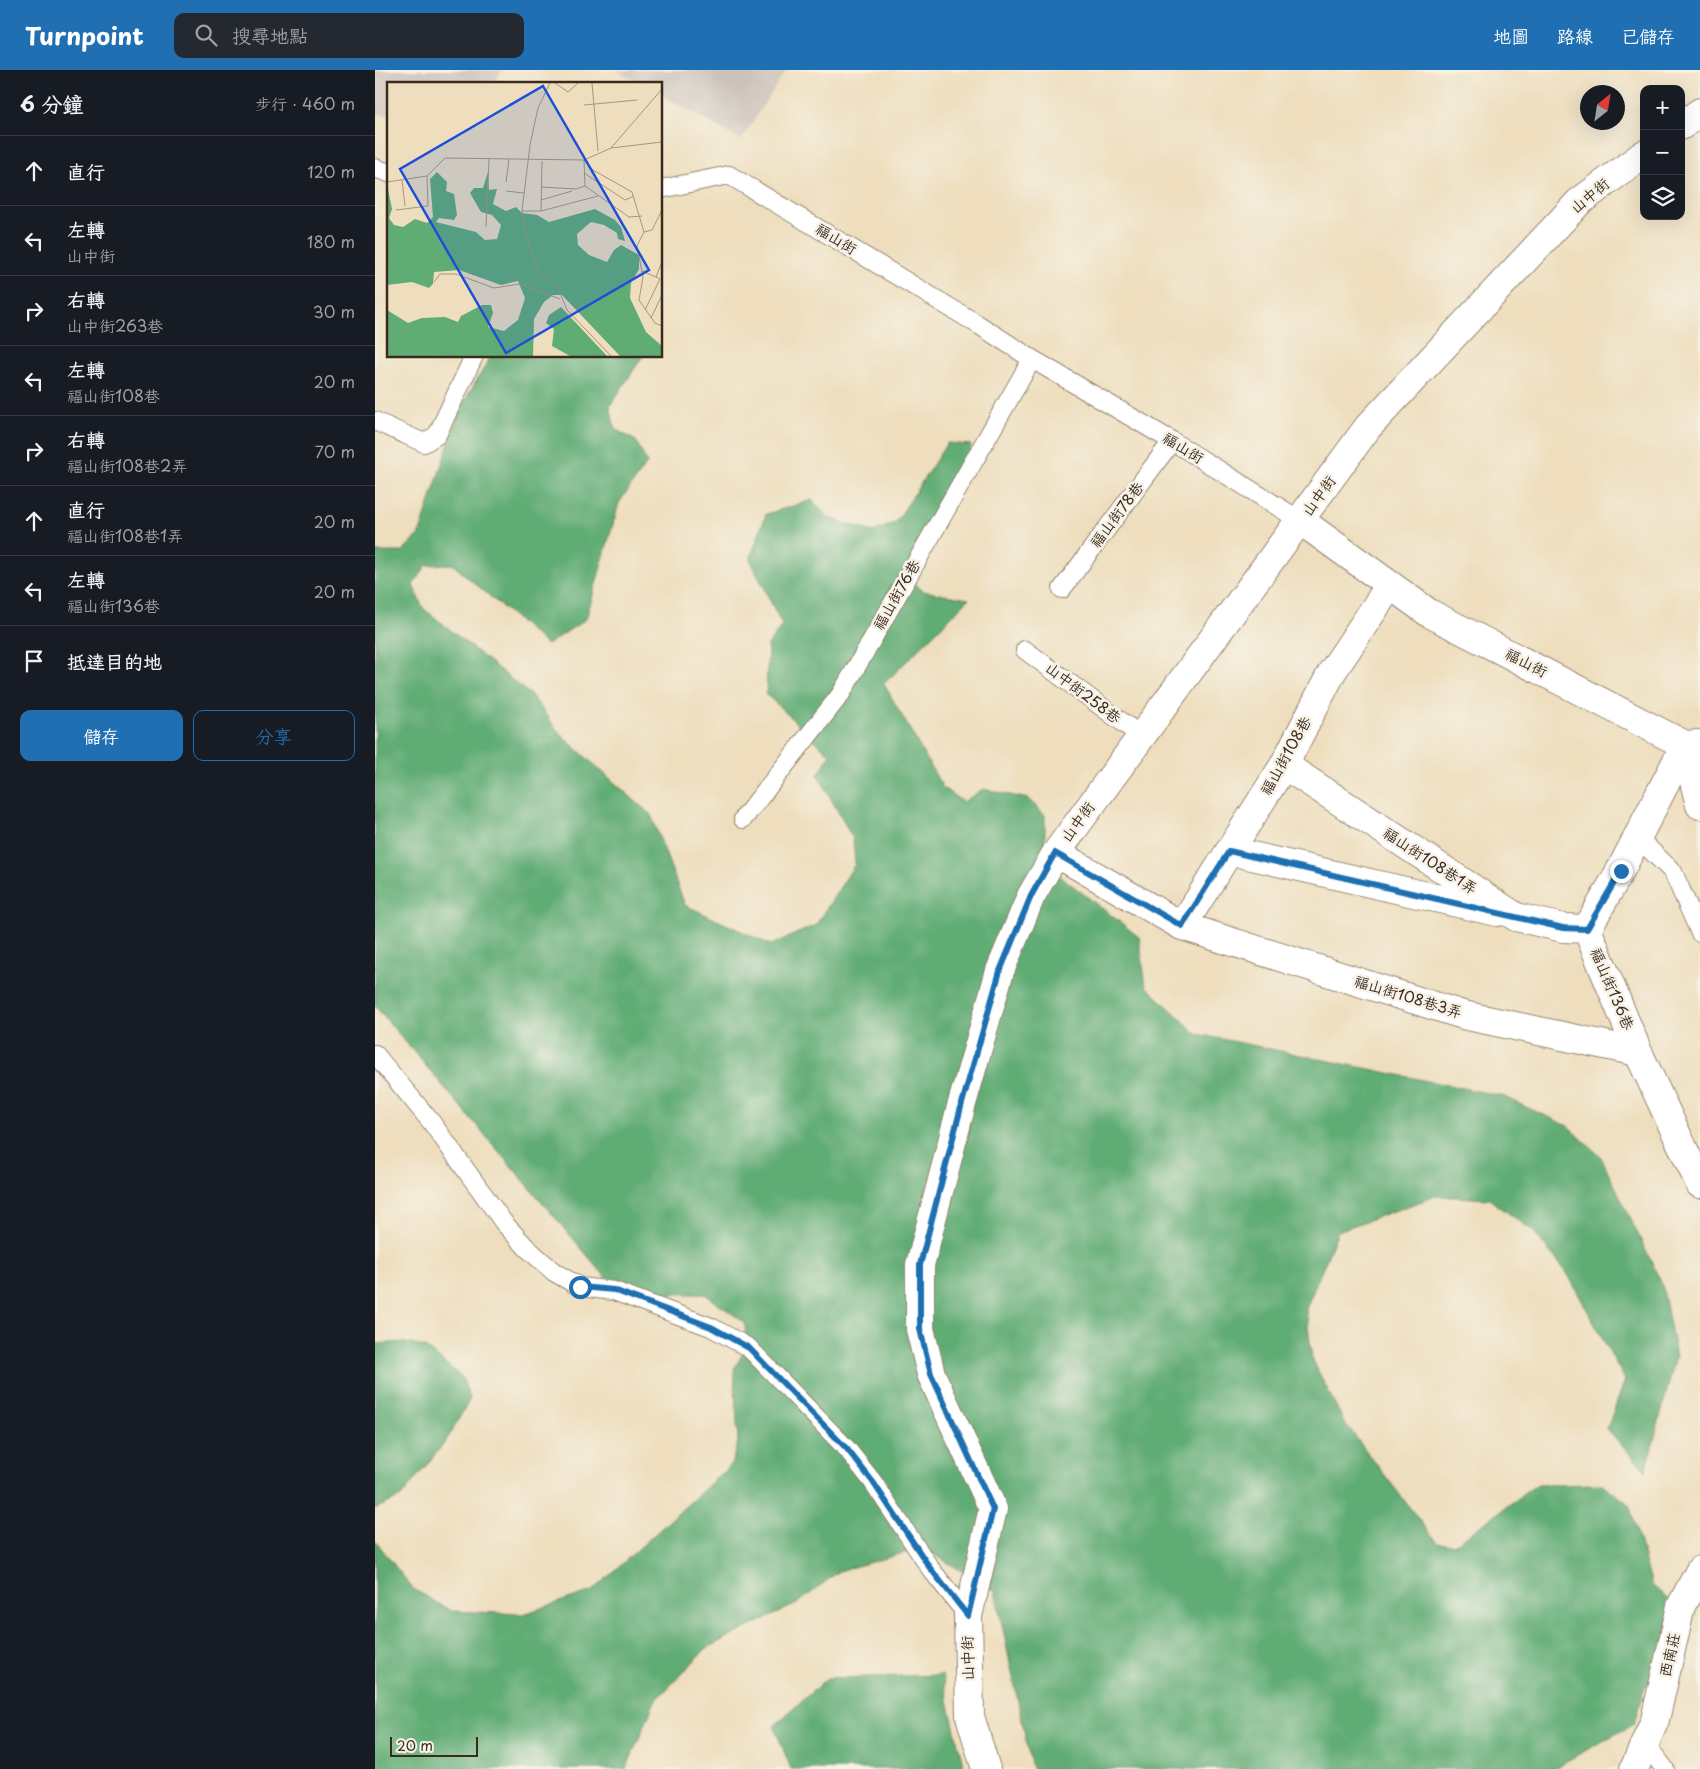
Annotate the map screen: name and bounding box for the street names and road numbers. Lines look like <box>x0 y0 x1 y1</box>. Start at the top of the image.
street label: 山中街 <box>1564 172 1614 218</box>
street label: 福山街 <box>812 216 862 259</box>
street label: 福山街 <box>1159 425 1209 468</box>
street label: 山中街 <box>1295 470 1340 520</box>
street label: 福山街78巷 <box>1083 476 1148 552</box>
street label: 福山街76巷 <box>866 555 925 634</box>
street label: 福山街 <box>1501 641 1552 682</box>
street label: 山中街258巷 <box>1041 656 1127 728</box>
street label: 福山街108巷 <box>1254 712 1316 799</box>
street label: 山中街 <box>1054 796 1099 846</box>
street label: 福山街108巷1弄 <box>1379 820 1483 899</box>
street label: 福山街136巷 <box>1586 944 1641 1033</box>
street label: 福山街108巷3弄 <box>1352 968 1465 1023</box>
street label: 西南莊 <box>1652 1630 1685 1679</box>
street label: 山中街 <box>955 1635 978 1681</box>

